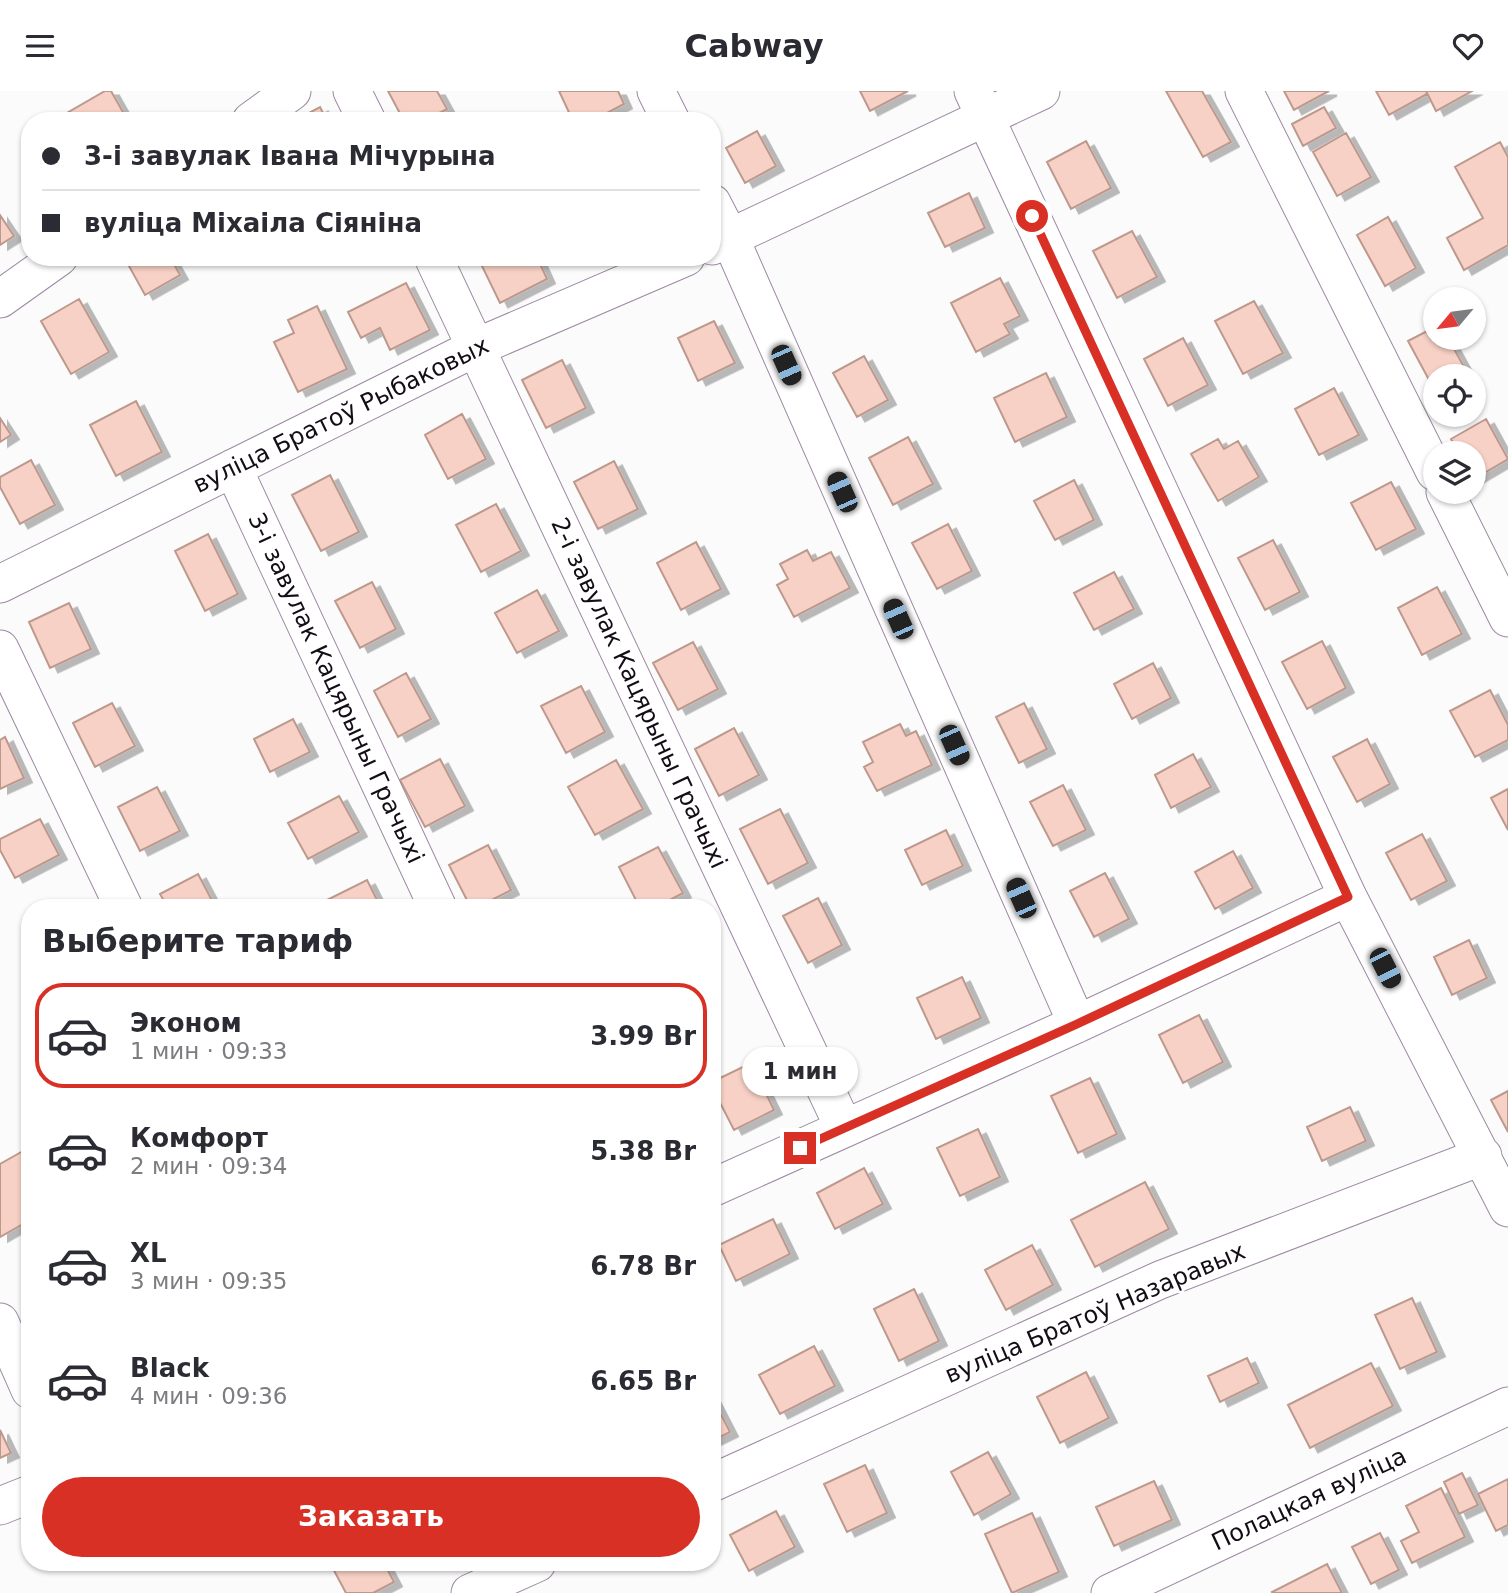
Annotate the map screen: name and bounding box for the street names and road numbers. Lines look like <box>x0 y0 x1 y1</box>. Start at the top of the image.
street label: вуліца Братоў Рыбаковых <box>189 331 493 499</box>
street label: 3-і завулак Кацярыны Грачыхі <box>242 508 430 868</box>
street label: 2-і завулак Кацярыны Грачыхі <box>545 513 733 873</box>
street label: вуліца Братоў Назаравых <box>941 1237 1249 1389</box>
street label: Полацкая вуліца <box>1207 1442 1411 1556</box>

